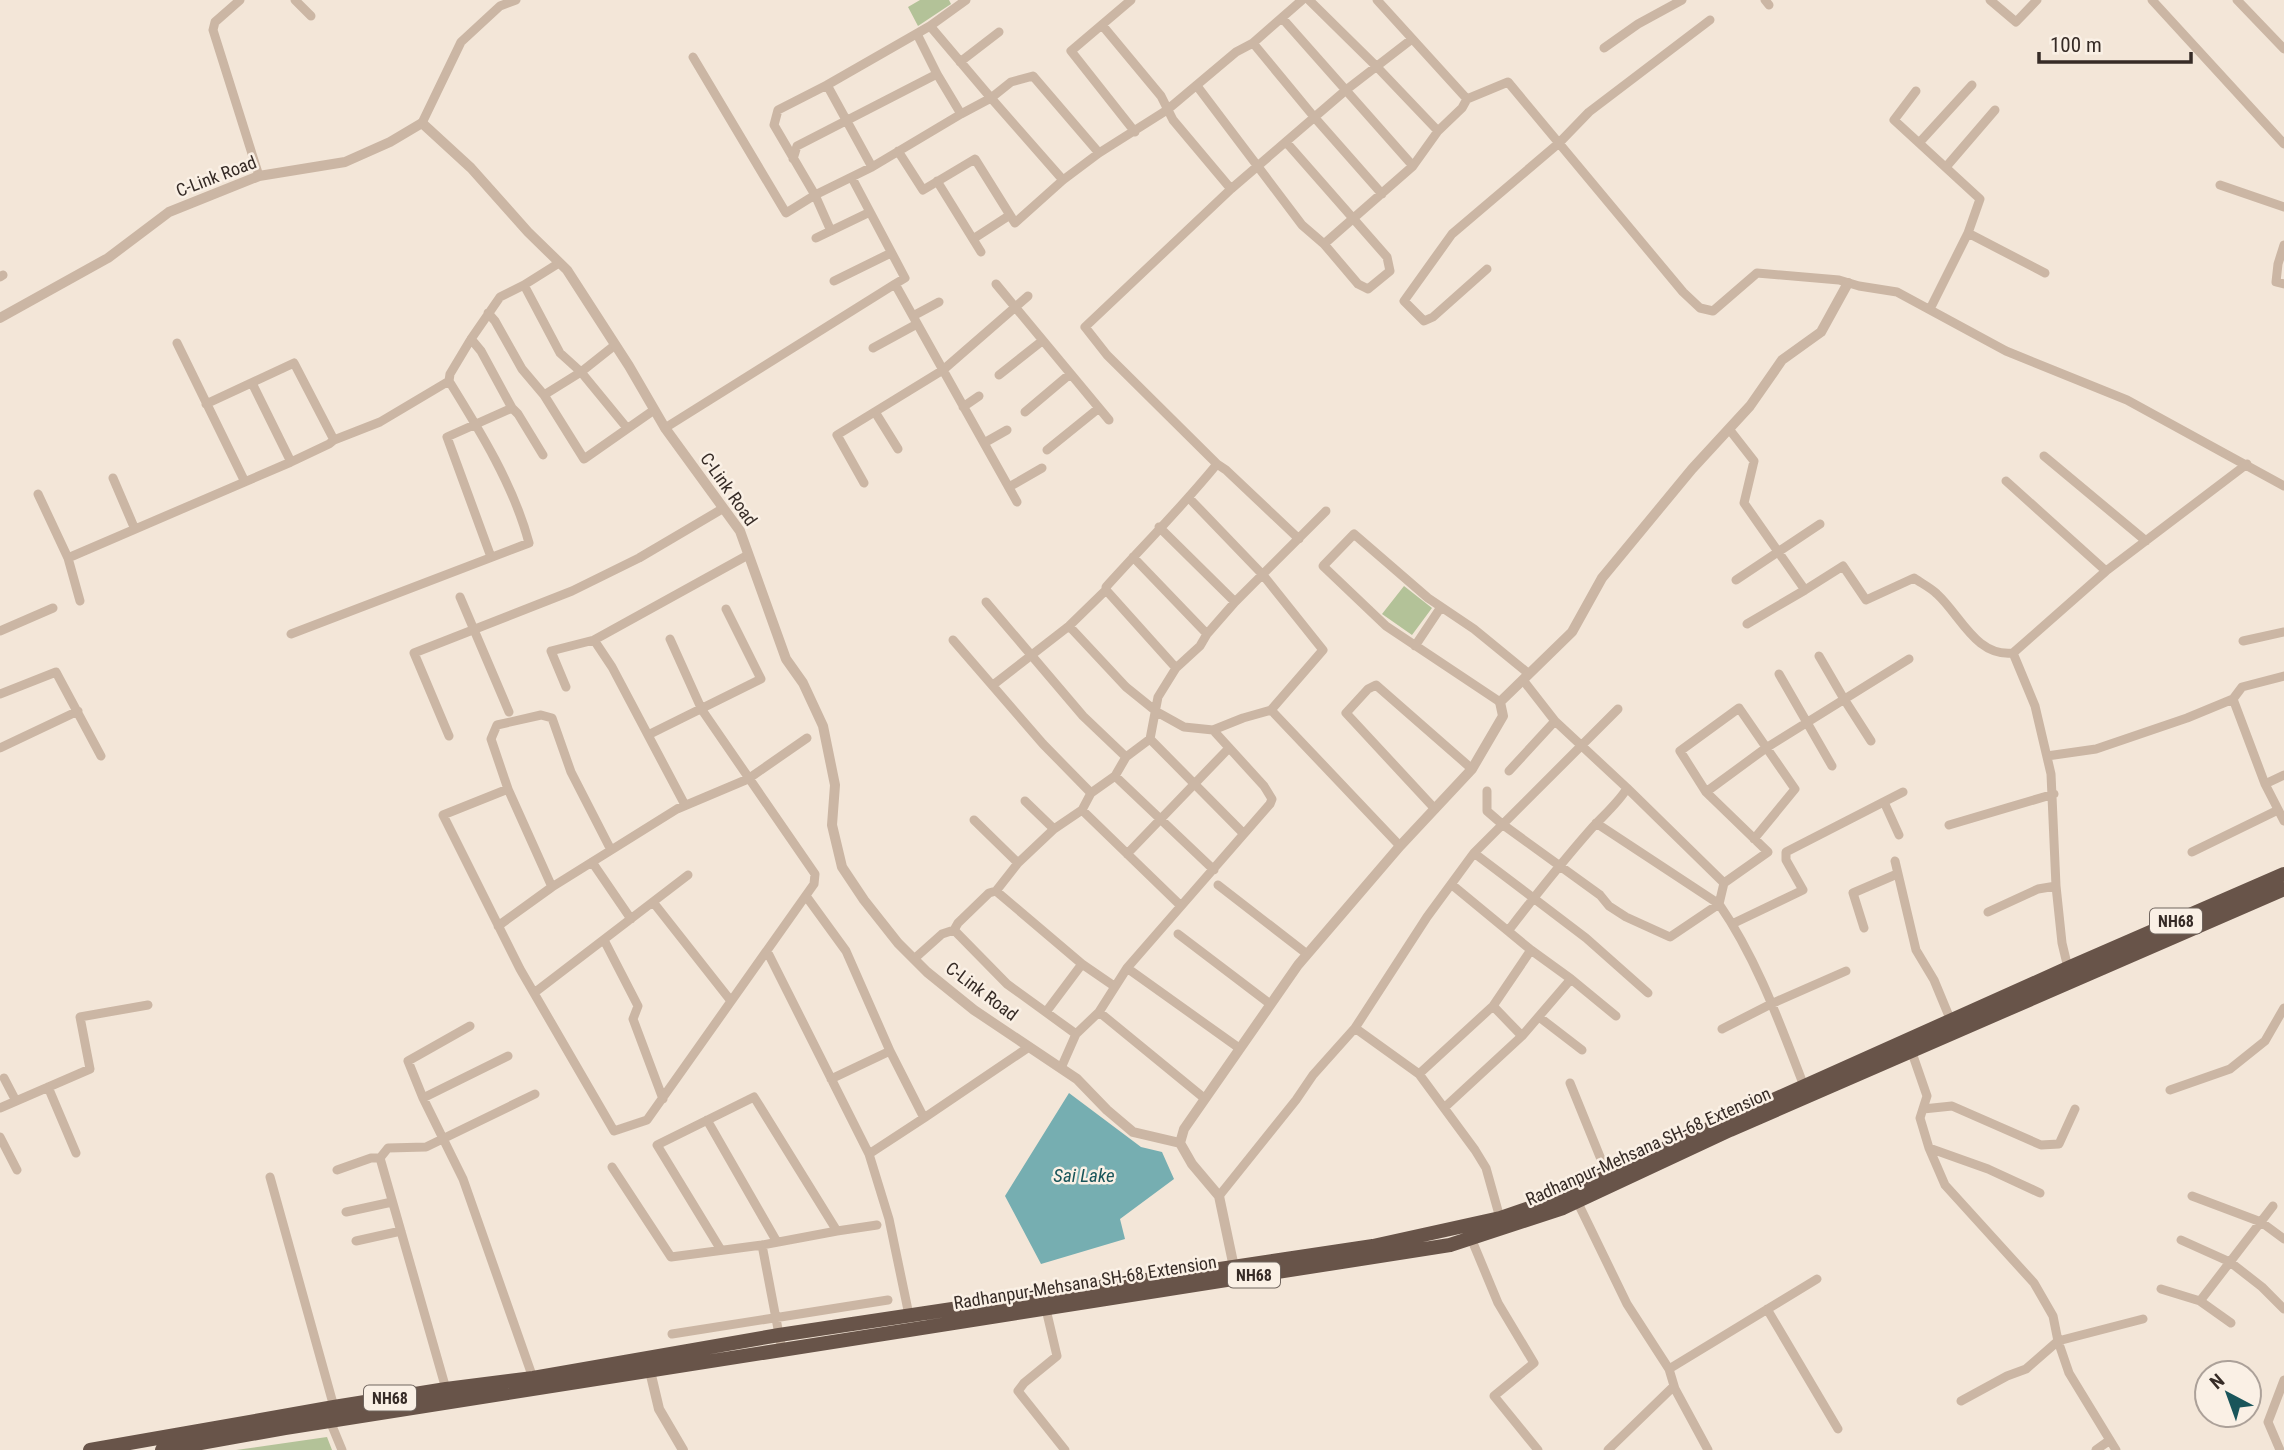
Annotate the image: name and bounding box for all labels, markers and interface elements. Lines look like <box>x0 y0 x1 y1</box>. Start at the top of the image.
scale bar <box>2039 21 2191 65</box>
text: 100 m <box>2050 33 2102 57</box>
street label: C-Link Road <box>173 151 259 201</box>
street label: C-Link Road <box>696 448 762 530</box>
road number: NH68 <box>2150 909 2202 934</box>
street label: C-Link Road <box>942 957 1022 1025</box>
street label: Radhanpur-Mehsana SH-68 Extension <box>1522 1082 1774 1210</box>
water label: Sai Lake <box>1053 1164 1115 1187</box>
street label: Radhanpur-Mehsana SH-68 Extension <box>952 1251 1218 1313</box>
road number: NH68 <box>1228 1262 1280 1288</box>
north arrow <box>2193 1359 2263 1429</box>
text: N <box>2205 1369 2229 1394</box>
road number: NH68 <box>364 1386 416 1410</box>

